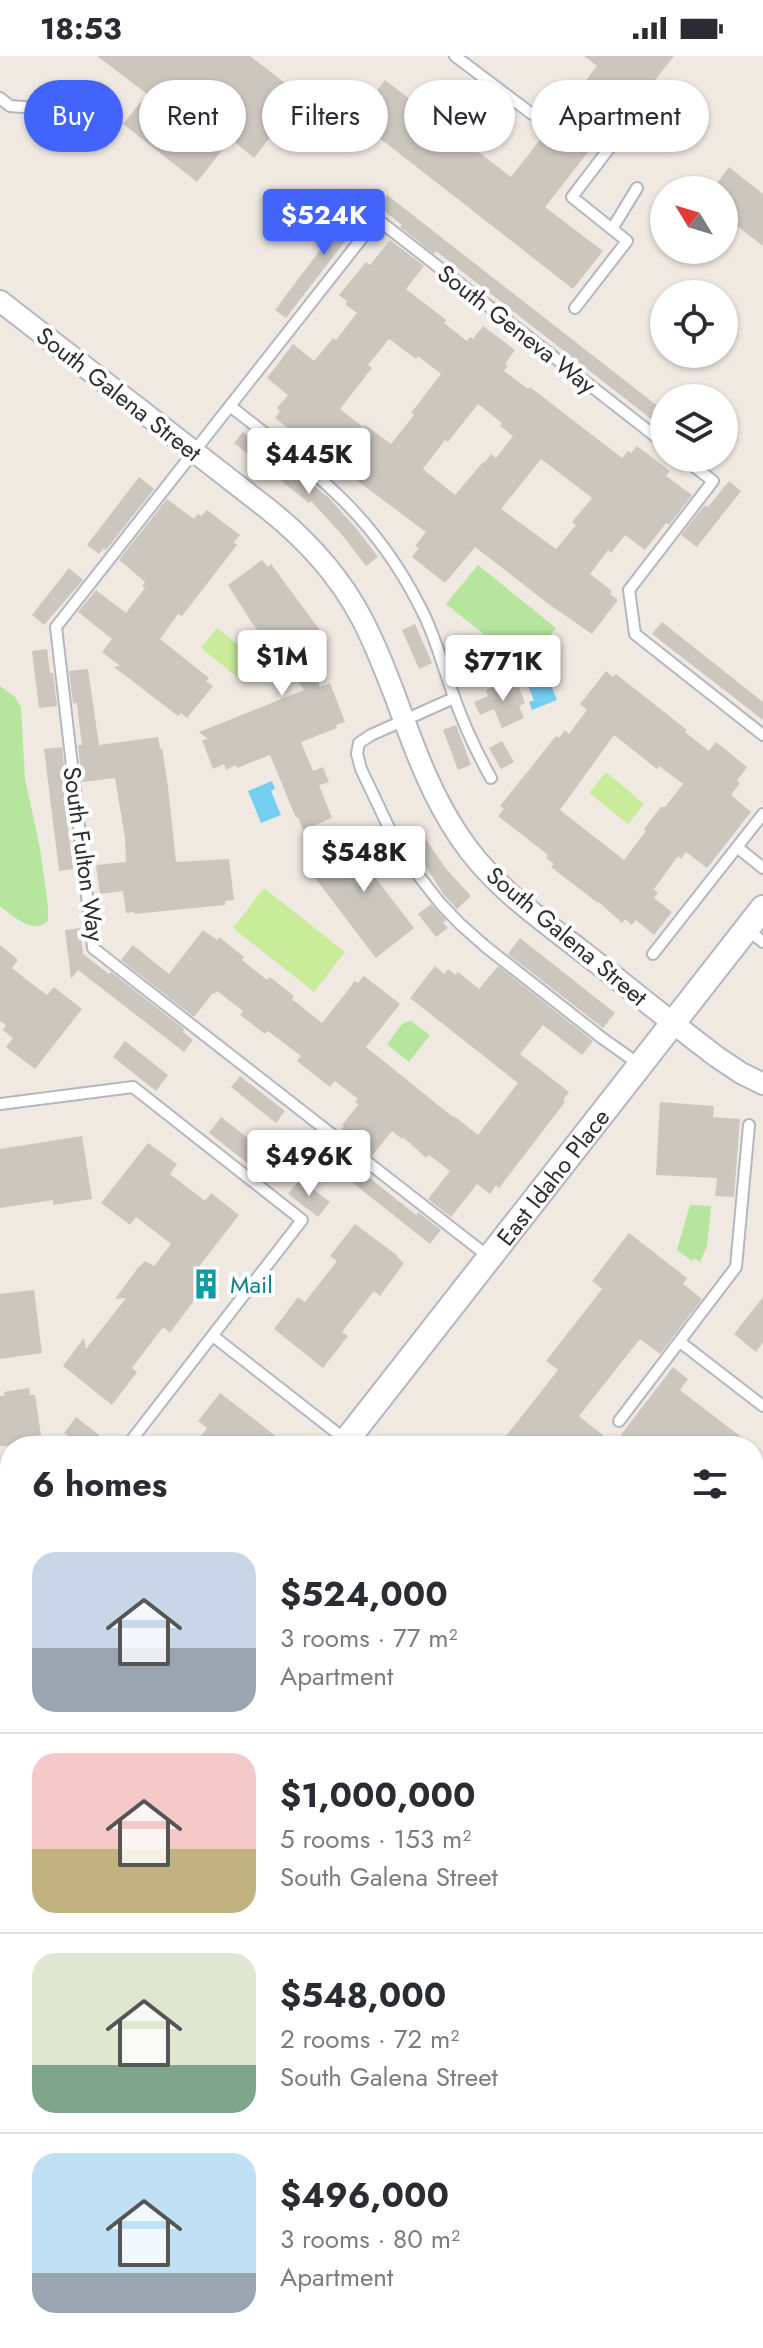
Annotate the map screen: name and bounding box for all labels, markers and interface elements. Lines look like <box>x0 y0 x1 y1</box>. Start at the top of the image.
text: 18:53 <box>40 7 122 50</box>
chip: Buy <box>24 80 123 152</box>
chip: Rent <box>139 80 246 152</box>
chip: Filters <box>262 80 388 152</box>
chip: New <box>404 80 515 152</box>
chip: Apartment <box>531 80 709 152</box>
north arrow <box>650 176 738 264</box>
map controls <box>650 176 738 472</box>
pin: $524K <box>268 189 380 257</box>
text: $524K <box>281 196 367 234</box>
street label: South Geneva Way <box>430 256 604 402</box>
button: locate <box>650 280 738 368</box>
street label: South Galena Street <box>29 318 209 470</box>
button: layers <box>650 384 738 472</box>
pin: $445K <box>253 428 365 496</box>
text: $445K <box>265 435 353 473</box>
pin: $1M <box>243 630 321 698</box>
pin: $771K <box>447 635 559 703</box>
text: $1M <box>256 637 308 675</box>
text: $771K <box>464 642 542 680</box>
street label: South Fulton Way <box>54 764 114 944</box>
pin: $548K <box>308 826 420 894</box>
text: $548K <box>321 833 407 871</box>
street label: South Galena Street <box>479 858 655 1014</box>
street label: East Idaho Place <box>488 1101 618 1253</box>
pin: $496K <box>253 1130 365 1198</box>
text: $496K <box>265 1137 353 1175</box>
building icon: Mail <box>189 1267 223 1301</box>
place label: Mail <box>230 1267 273 1302</box>
text: 6 homes <box>32 1460 167 1509</box>
icon: filters <box>688 1462 732 1506</box>
text: $524,000 <box>280 1570 448 1619</box>
icon: home <box>96 1584 192 1680</box>
text: 3 rooms · 77 m² <box>280 1619 457 1657</box>
text: Apartment <box>280 1657 393 1695</box>
text: $1,000,000 <box>280 1771 476 1820</box>
icon: home <box>96 1785 192 1881</box>
text: 5 rooms · 153 m² <box>280 1820 471 1858</box>
text: South Galena Street <box>280 1858 498 1896</box>
text: $548,000 <box>280 1971 446 2020</box>
icon: home <box>96 1985 192 2081</box>
text: 2 rooms · 72 m² <box>280 2020 459 2058</box>
text: South Galena Street <box>280 2058 498 2096</box>
text: $496,000 <box>280 2171 449 2220</box>
icon: home <box>96 2185 192 2281</box>
text: 3 rooms · 80 m² <box>280 2220 460 2258</box>
text: Apartment <box>280 2258 393 2296</box>

